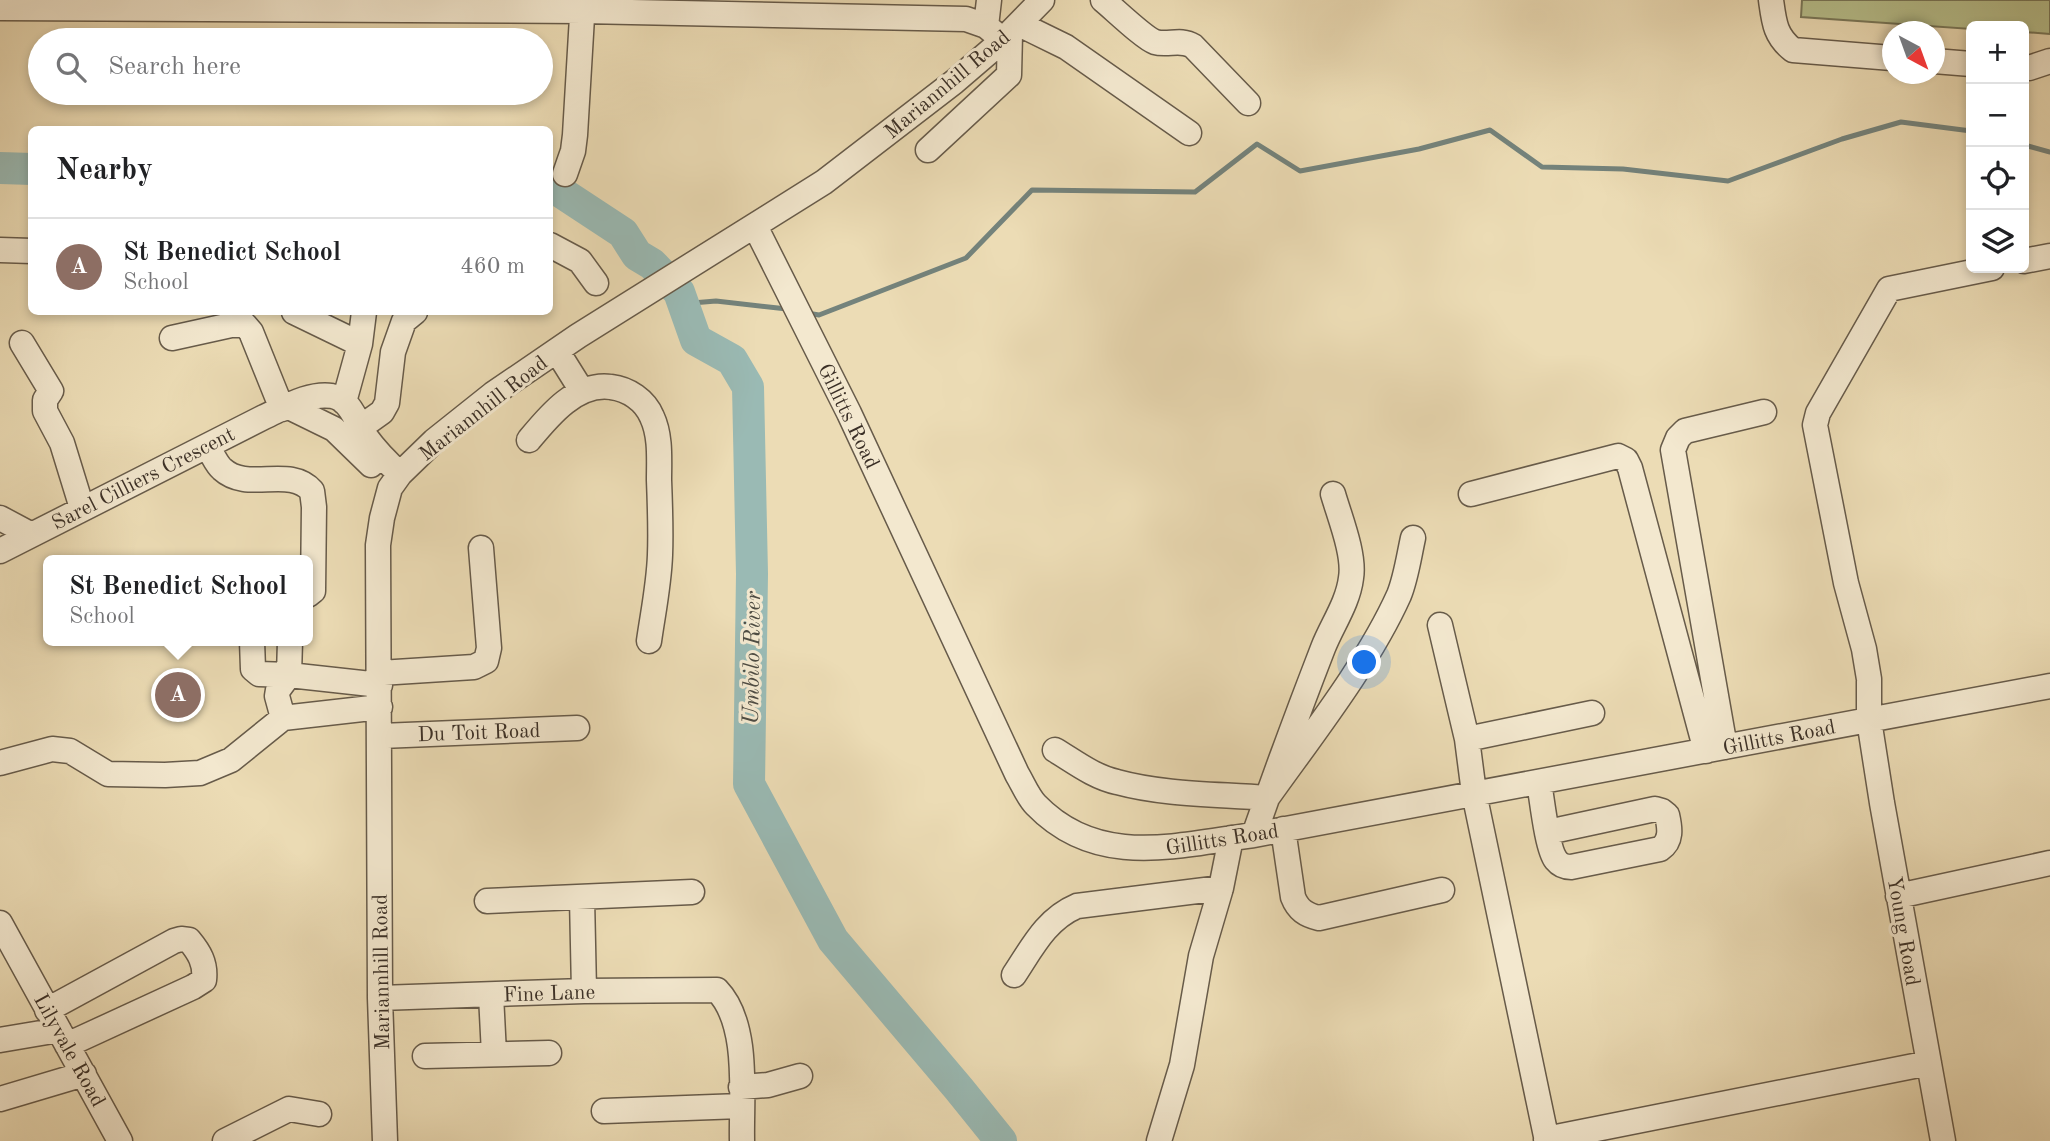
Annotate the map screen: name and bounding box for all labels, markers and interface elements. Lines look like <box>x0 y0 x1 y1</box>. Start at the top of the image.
north arrow <box>1882 21 1945 84</box>
map controls <box>1966 21 2029 273</box>
button: + <box>1966 21 2029 84</box>
street label: Mariannhill Road <box>881 27 1015 143</box>
search box <box>28 28 553 105</box>
icon: search <box>52 48 90 86</box>
text: Search here <box>108 54 241 80</box>
button: − <box>1966 84 2029 147</box>
button: locate <box>1966 147 2029 210</box>
text: Nearby <box>56 156 153 186</box>
button: layers <box>1966 210 2029 273</box>
text: St Benedict School <box>123 240 341 266</box>
text: A <box>70 255 88 278</box>
text: 460 m <box>460 255 525 278</box>
text: School <box>123 271 189 294</box>
street label: Mariannhill Road <box>416 353 552 466</box>
street label: Gillitts Road <box>813 361 882 473</box>
street label: Sarel Cilliers Crescent <box>49 424 239 535</box>
popup <box>43 555 313 646</box>
text: St Benedict School <box>69 574 287 600</box>
water label: Umbilo River <box>740 590 765 725</box>
text: School <box>69 605 135 628</box>
your location <box>1347 645 1381 679</box>
pin: A <box>155 669 201 721</box>
street label: Gillitts Road <box>1721 717 1837 760</box>
street label: Du Toit Road <box>417 721 541 746</box>
street label: Gillitts Road <box>1164 821 1280 860</box>
street label: Young Road <box>1883 875 1922 988</box>
street label: Mariannhill Road <box>371 894 394 1050</box>
street label: Fine Lane <box>503 982 595 1007</box>
street label: Lilyvale Road <box>29 991 108 1111</box>

